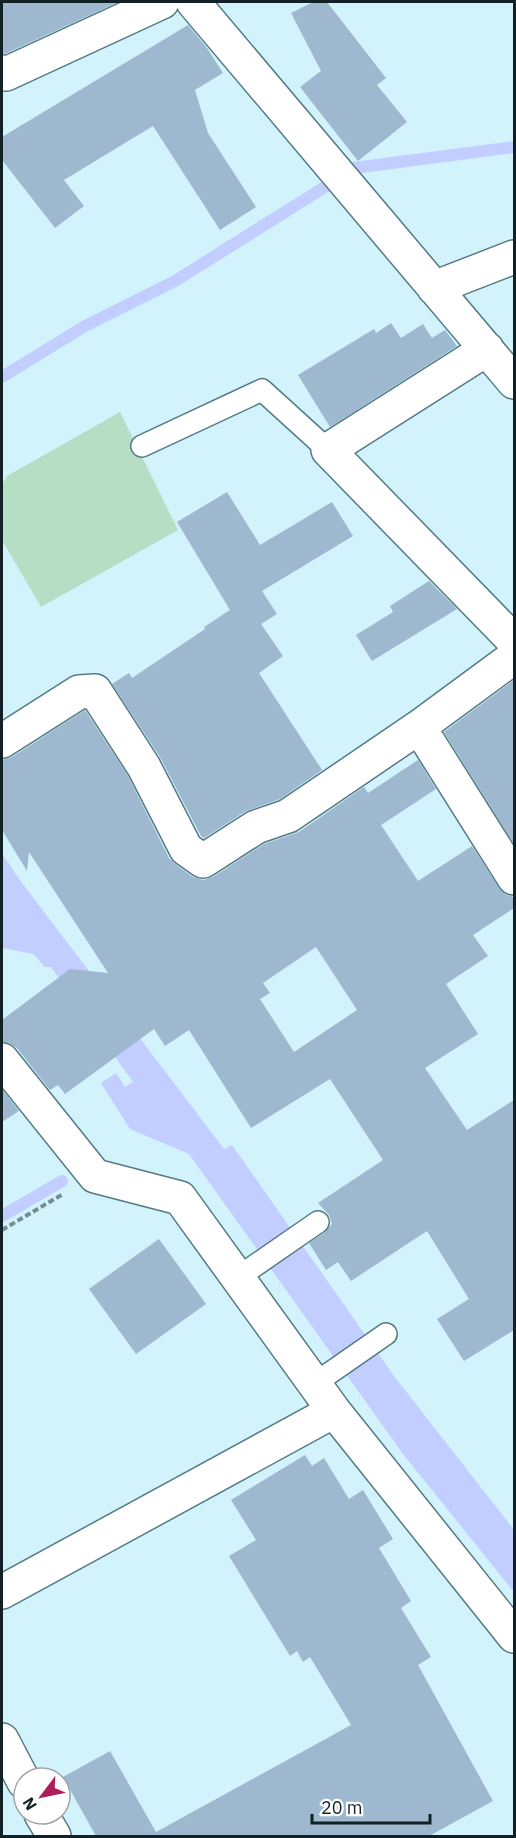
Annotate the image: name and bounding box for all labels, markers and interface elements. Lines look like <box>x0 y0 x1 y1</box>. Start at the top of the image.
north arrow <box>12 1766 72 1826</box>
scale bar <box>312 1787 430 1825</box>
text: N <box>18 1794 41 1814</box>
text: 20 m <box>321 1796 363 1819</box>

